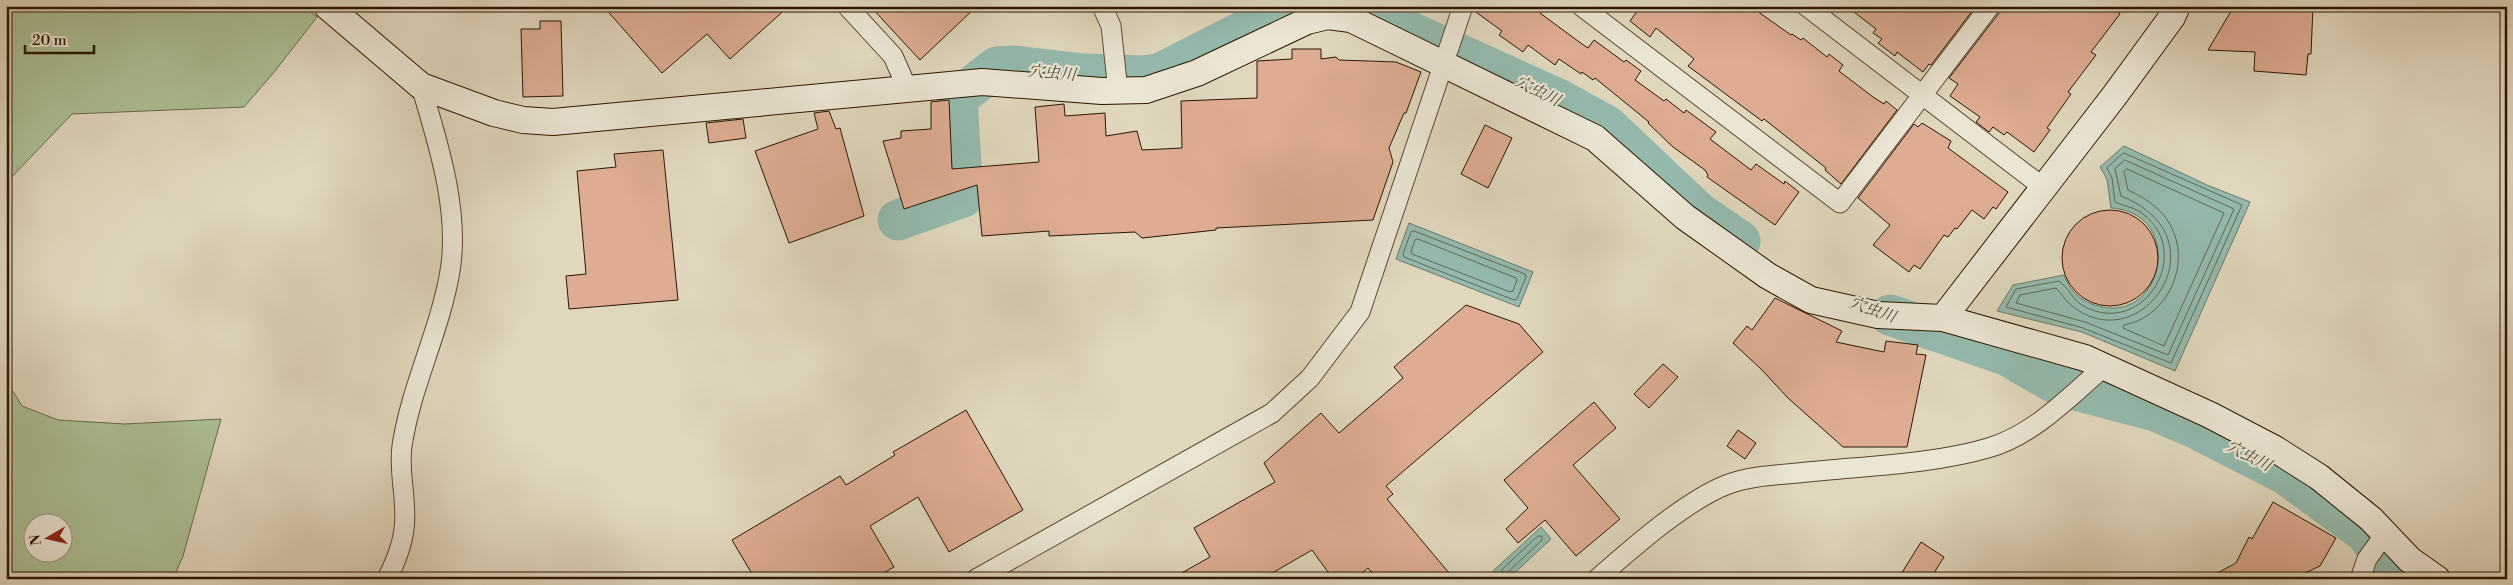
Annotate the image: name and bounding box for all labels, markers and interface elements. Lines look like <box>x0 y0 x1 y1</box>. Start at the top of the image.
scale bar <box>25 22 94 54</box>
text: 20 m <box>32 31 67 50</box>
water label: 穴虫川 <box>1027 61 1079 85</box>
water label: 穴虫川 <box>1512 71 1565 111</box>
water label: 穴虫川 <box>1847 293 1901 328</box>
water label: 穴虫川 <box>2223 436 2276 477</box>
north arrow <box>22 512 72 562</box>
text: N <box>26 533 46 547</box>

